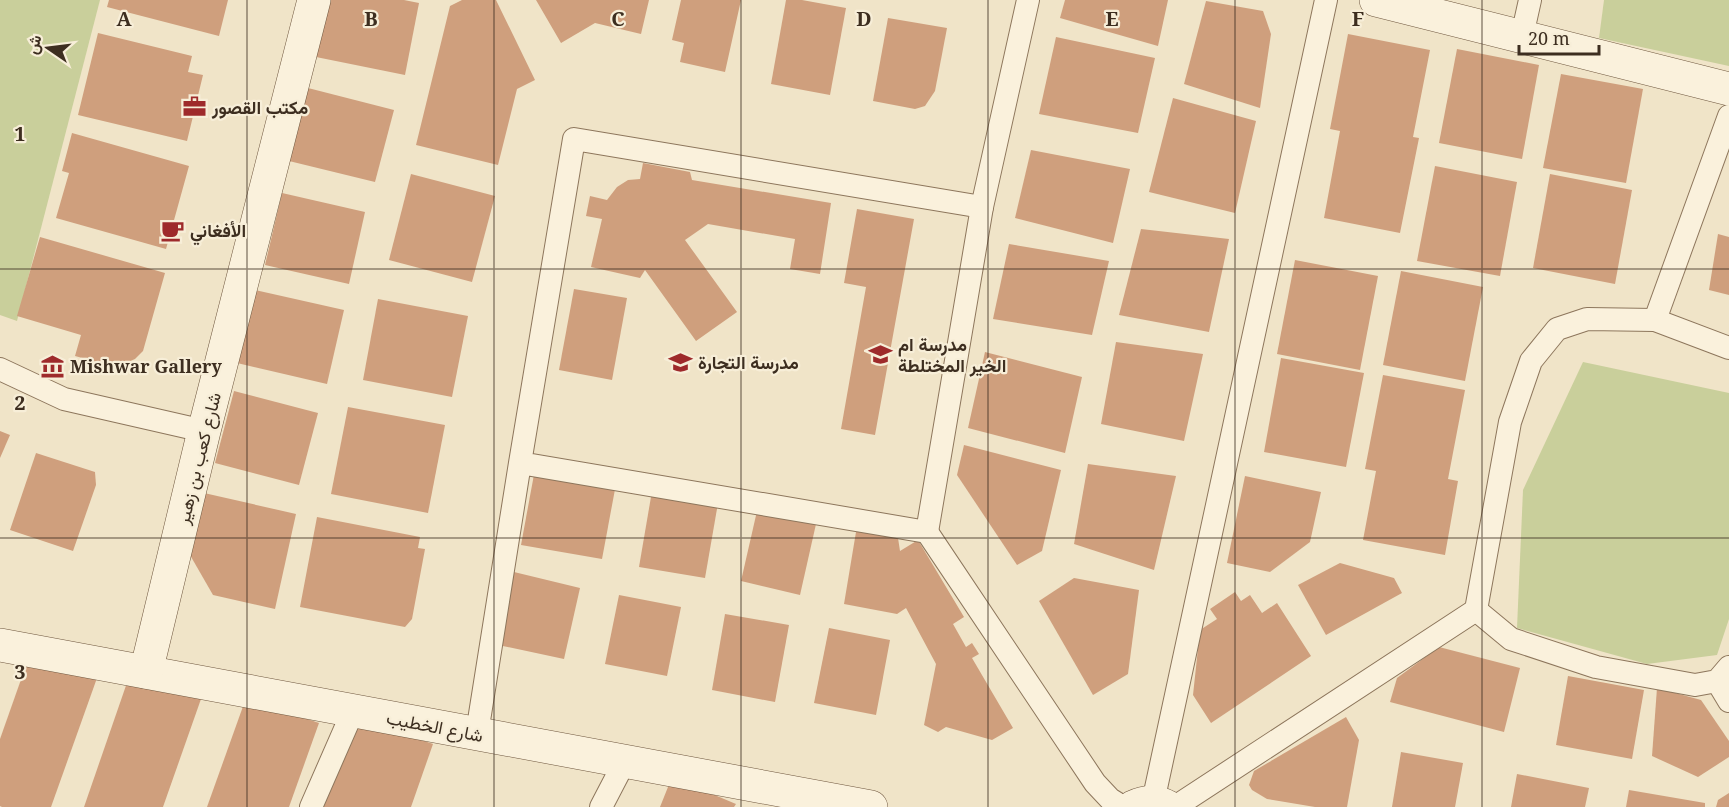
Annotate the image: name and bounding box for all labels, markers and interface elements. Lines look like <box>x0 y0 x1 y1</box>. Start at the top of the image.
text: A <box>116 5 132 32</box>
text: B <box>364 5 378 32</box>
text: C <box>611 5 625 32</box>
text: D <box>856 5 872 32</box>
text: E <box>1105 5 1119 32</box>
text: F <box>1352 5 1364 32</box>
north arrow <box>18 18 78 78</box>
scale bar <box>1519 18 1598 56</box>
text: 20 m <box>1528 26 1570 50</box>
text: ش <box>20 32 46 56</box>
office icon: مكتب القصور <box>181 94 207 120</box>
place label: مكتب القصور <box>211 95 308 119</box>
text: 1 <box>14 120 26 147</box>
cafe icon: الأفغاني <box>159 217 185 243</box>
place label: الأفغاني <box>190 218 246 246</box>
place label: مدرسة ام الخير المختلطة <box>898 332 1006 377</box>
school or university icon: مدرسة ام الخير المختلطة <box>867 341 893 367</box>
school or university icon: مدرسة التجارة <box>667 349 693 375</box>
place label: مدرسة التجارة <box>698 350 799 374</box>
museum icon: Mishwar Gallery <box>39 353 65 379</box>
place label: Mishwar Gallery <box>70 354 222 378</box>
text: 2 <box>14 389 26 416</box>
street label: شارع كعب بن زهير <box>170 390 227 528</box>
text: 3 <box>14 658 26 685</box>
street label: شارع الخطيب <box>384 705 485 748</box>

